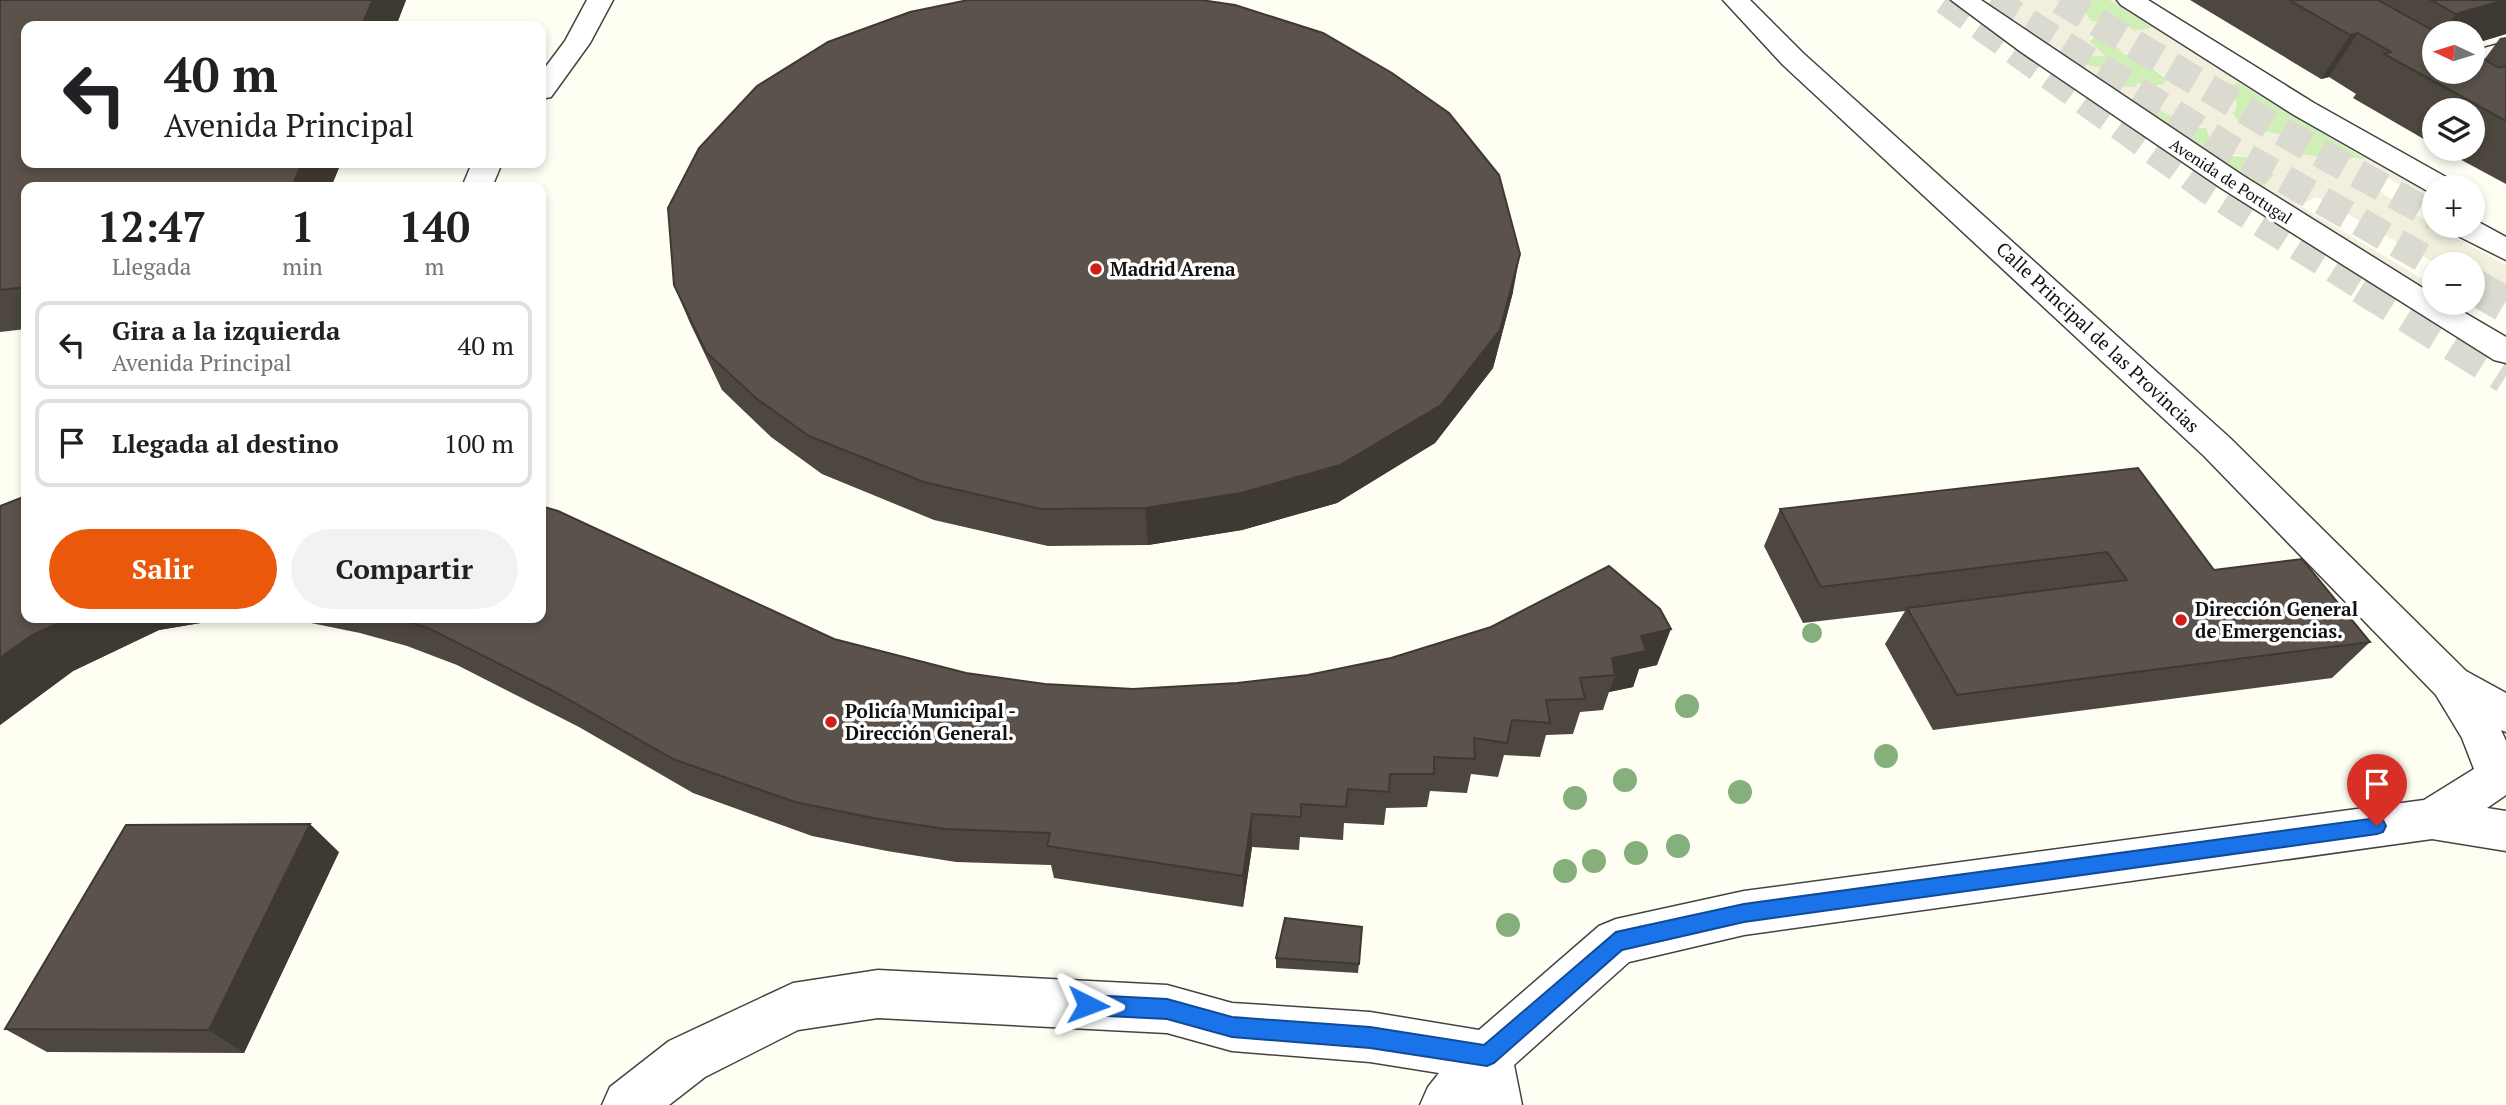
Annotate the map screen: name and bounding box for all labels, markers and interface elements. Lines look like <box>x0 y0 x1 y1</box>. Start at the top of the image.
north arrow <box>2422 21 2485 84</box>
map controls <box>2422 21 2485 315</box>
text: 40 m <box>164 41 278 106</box>
icon: left <box>49 49 140 140</box>
button: layers <box>2422 98 2485 161</box>
text: Avenida Principal <box>164 104 414 146</box>
street label: Avenida de Portugal <box>2165 133 2297 229</box>
button: + <box>2422 175 2485 238</box>
text: 12:47 <box>97 198 206 254</box>
text: 1 <box>291 198 314 254</box>
text: 140 <box>399 198 470 254</box>
street label: Calle Principal de las Provincias <box>1991 236 2205 437</box>
text: Llegada <box>112 251 191 282</box>
text: min <box>282 251 323 282</box>
text: m <box>424 251 444 282</box>
button: − <box>2422 252 2485 315</box>
place label: Madrid Arena <box>1110 256 1236 281</box>
marker: Madrid Arena <box>1088 261 1104 277</box>
text: Gira a la izquierda <box>112 313 340 347</box>
icon: left <box>53 326 91 364</box>
text: 40 m <box>458 328 514 362</box>
text: Avenida Principal <box>112 347 292 378</box>
icon: arrive <box>53 424 91 462</box>
text: Llegada al destino <box>112 426 339 460</box>
text: 100 m <box>444 426 514 460</box>
button: Salir <box>49 529 277 609</box>
button: Compartir <box>291 529 518 609</box>
place label: Dirección General de Emergencias. <box>2195 596 2358 643</box>
marker: Dirección General de Emergencias. <box>2173 612 2189 628</box>
place label: Policía Municipal - Dirección General. <box>845 698 1016 745</box>
marker: Policía Municipal - Dirección General. <box>823 714 839 730</box>
pin <box>2347 754 2407 826</box>
icon: arrive <box>2358 765 2396 803</box>
position arrow <box>1051 968 1125 1042</box>

